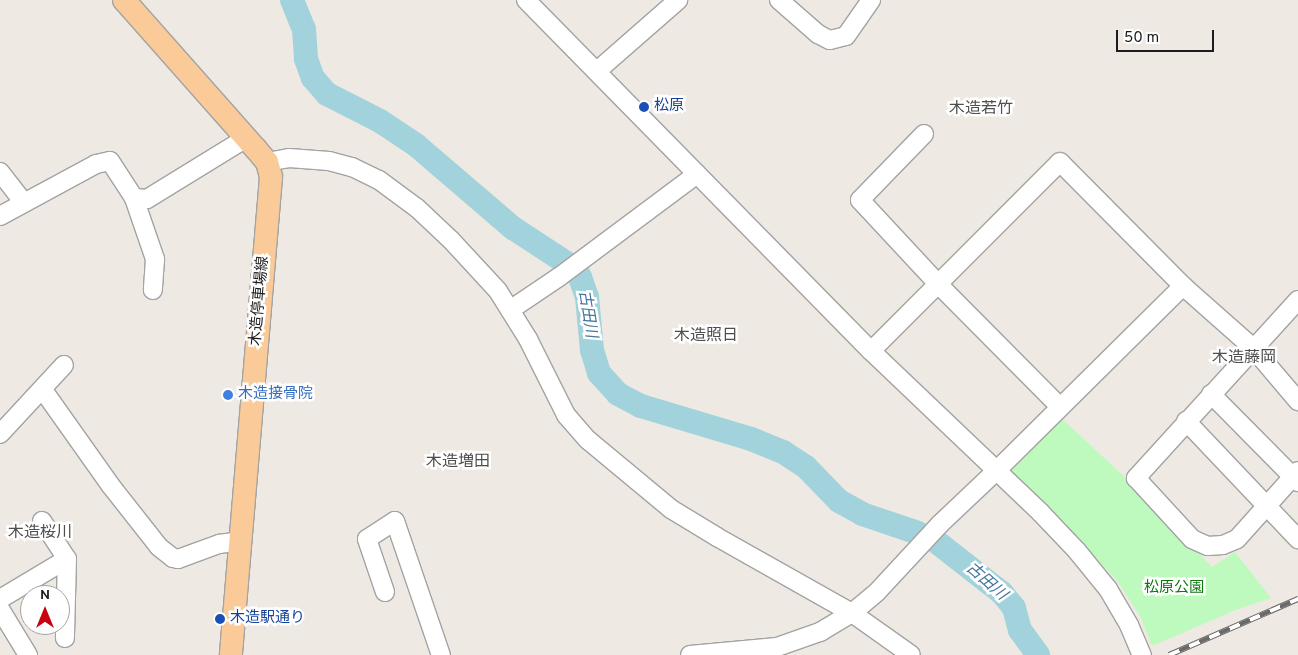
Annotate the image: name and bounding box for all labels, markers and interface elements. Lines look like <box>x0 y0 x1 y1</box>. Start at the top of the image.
scale bar <box>1118 20 1216 52</box>
text: 50 m <box>1124 29 1159 48</box>
place label: 松原 <box>654 98 684 116</box>
district label: 木造若竹 <box>949 99 1013 119</box>
marker: 松原 <box>638 101 650 113</box>
street label: 木造停車場線 <box>247 255 273 347</box>
water label: 古田川 <box>574 289 600 339</box>
district label: 木造照日 <box>674 326 738 346</box>
district label: 木造藤岡 <box>1212 348 1276 368</box>
place label: 木造接骨院 <box>238 386 313 404</box>
marker: 木造接骨院 <box>222 389 234 401</box>
district label: 木造増田 <box>426 452 490 472</box>
district label: 木造桜川 <box>8 523 72 543</box>
water label: 古田川 <box>962 559 1010 605</box>
park label: 松原公園 <box>1144 580 1204 598</box>
north arrow <box>20 585 70 635</box>
text: N <box>40 587 50 604</box>
place label: 木造駅通り <box>230 610 305 628</box>
marker: 木造駅通り <box>214 613 226 625</box>

